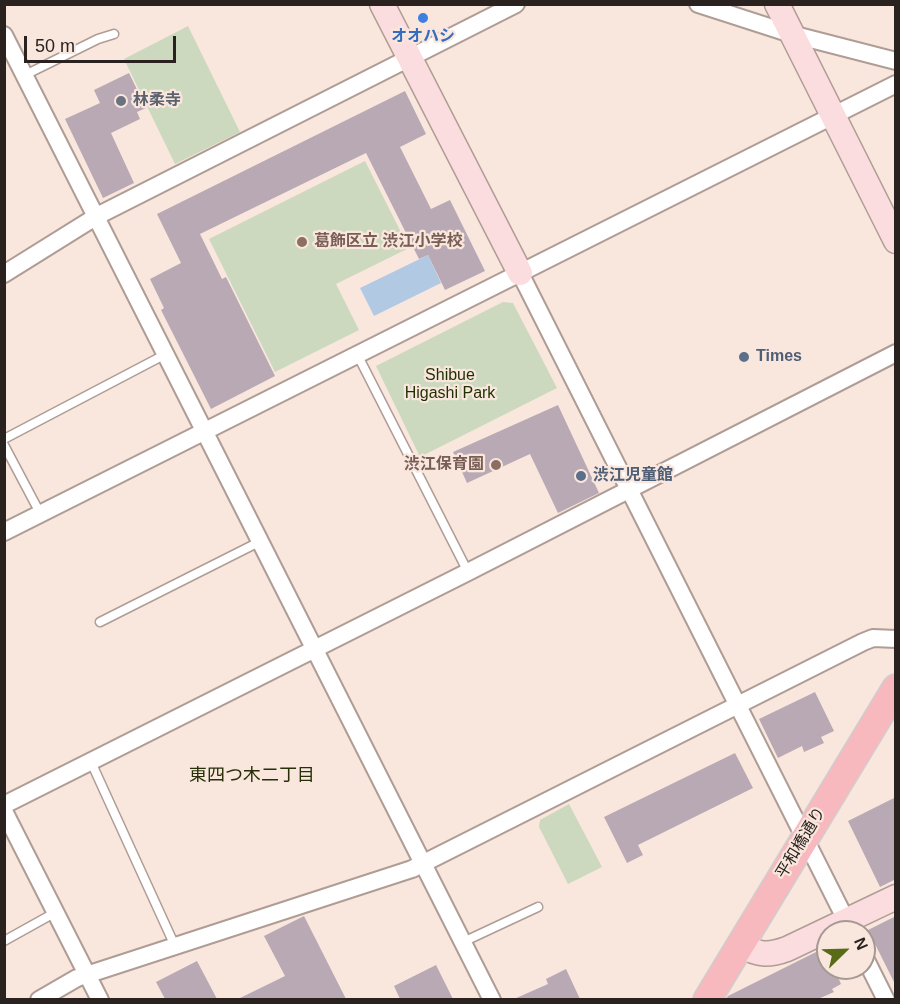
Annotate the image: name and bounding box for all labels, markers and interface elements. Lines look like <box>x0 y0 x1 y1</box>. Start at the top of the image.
marker: オオハシ <box>416 11 430 25</box>
scale bar <box>27 24 178 62</box>
place label: オオハシ <box>391 27 455 47</box>
text: 50 m <box>35 36 75 56</box>
place label: 林柔寺 <box>133 91 181 111</box>
marker: 林柔寺 <box>114 94 128 108</box>
place label: 葛飾区立 渋江小学校 <box>314 232 462 252</box>
marker: 葛飾区立 渋江小学校 <box>295 235 309 249</box>
place label: Times <box>756 347 802 367</box>
marker: Times <box>737 350 751 364</box>
park label: Shibue Higashi Park <box>405 366 495 404</box>
place label: 渋江保育園 <box>404 455 484 475</box>
marker: 渋江保育園 <box>489 458 503 472</box>
place label: 渋江児童館 <box>593 466 673 486</box>
marker: 渋江児童館 <box>574 469 588 483</box>
district label: 東四つ木二丁目 <box>189 765 315 787</box>
street label: 平和橋通り <box>772 804 830 882</box>
north arrow <box>816 920 876 980</box>
text: N <box>851 935 871 952</box>

